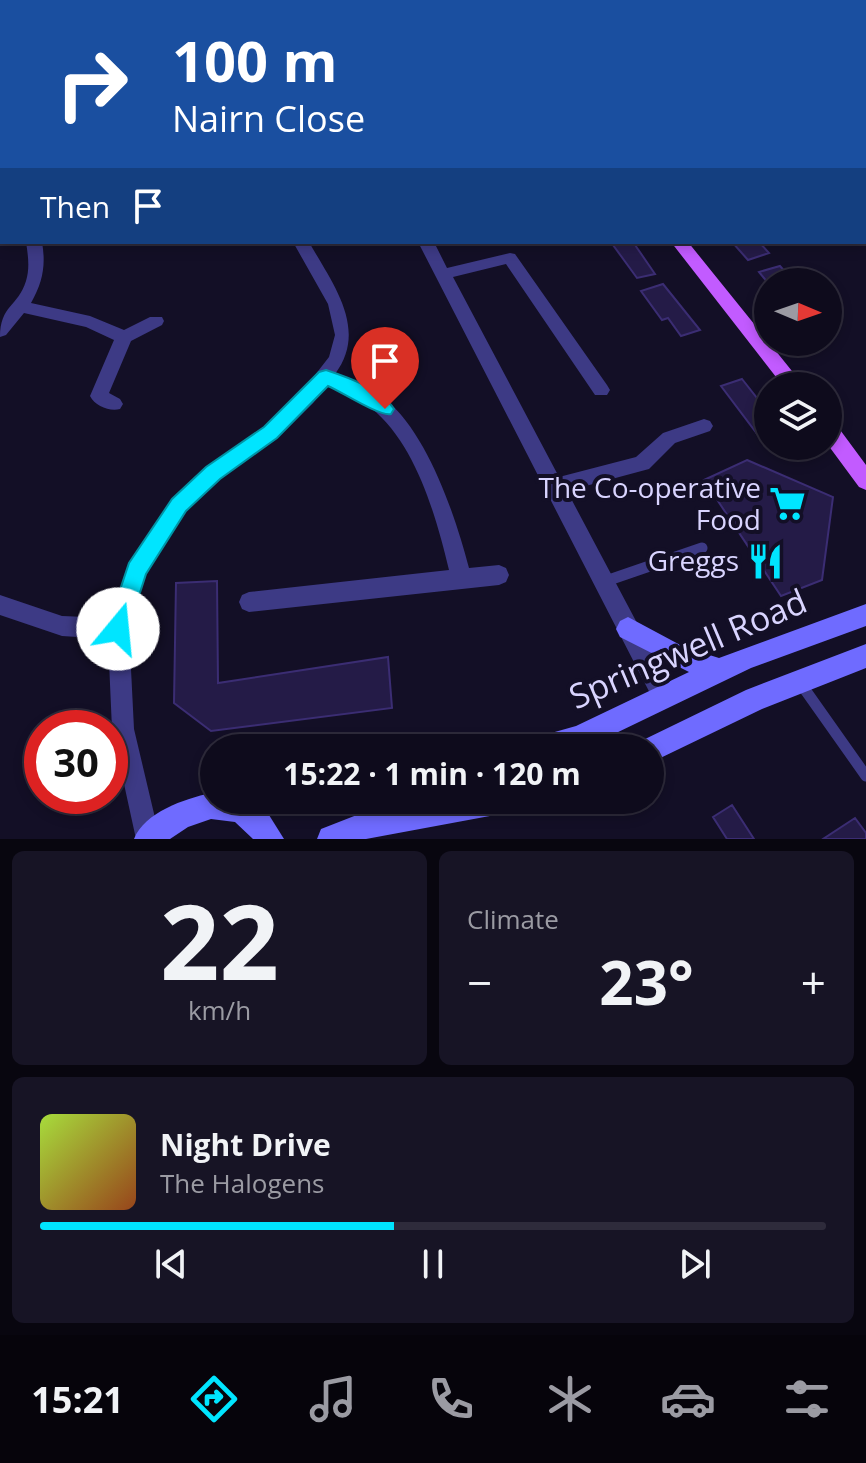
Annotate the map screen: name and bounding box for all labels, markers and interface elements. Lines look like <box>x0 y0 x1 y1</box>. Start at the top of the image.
text: 100 m <box>172 22 338 98</box>
icon: right <box>40 32 144 136</box>
text: Nairn Close <box>172 94 365 143</box>
icon: arrive <box>126 184 170 228</box>
text: Then <box>40 186 110 227</box>
north arrow <box>754 268 842 356</box>
map controls <box>754 268 842 460</box>
pin <box>351 327 419 409</box>
icon: arrive <box>363 339 407 383</box>
button: layers <box>754 372 842 460</box>
place label: The Co-operative Food <box>538 468 761 538</box>
supermarket icon: The Co-operative Food <box>768 485 806 523</box>
place label: Greggs <box>648 541 739 579</box>
restaurant icon: Greggs <box>746 542 784 580</box>
street label: Springwell Road <box>562 577 813 719</box>
position arrow <box>76 587 160 671</box>
speed limit sign: 30 <box>24 710 128 814</box>
text: 15:22 · 1 min · 120 m <box>283 753 581 794</box>
text: 22 <box>160 869 279 1010</box>
text: Climate <box>467 901 559 937</box>
text: 23° <box>599 941 694 1023</box>
text: − <box>467 952 492 1012</box>
text: + <box>801 952 826 1012</box>
text: km/h <box>188 992 251 1028</box>
text: Night Drive <box>160 1124 331 1165</box>
text: The Halogens <box>160 1165 325 1201</box>
icon: previous <box>149 1242 193 1286</box>
icon: pause <box>411 1242 455 1286</box>
icon: next <box>673 1242 717 1286</box>
icon: directions <box>186 1371 242 1427</box>
icon: music <box>305 1371 361 1427</box>
icon: phone <box>423 1371 479 1427</box>
icon: climate <box>542 1371 598 1427</box>
icon: car <box>660 1371 716 1427</box>
icon: filters <box>779 1371 835 1427</box>
text: 15:21 <box>31 1375 124 1424</box>

